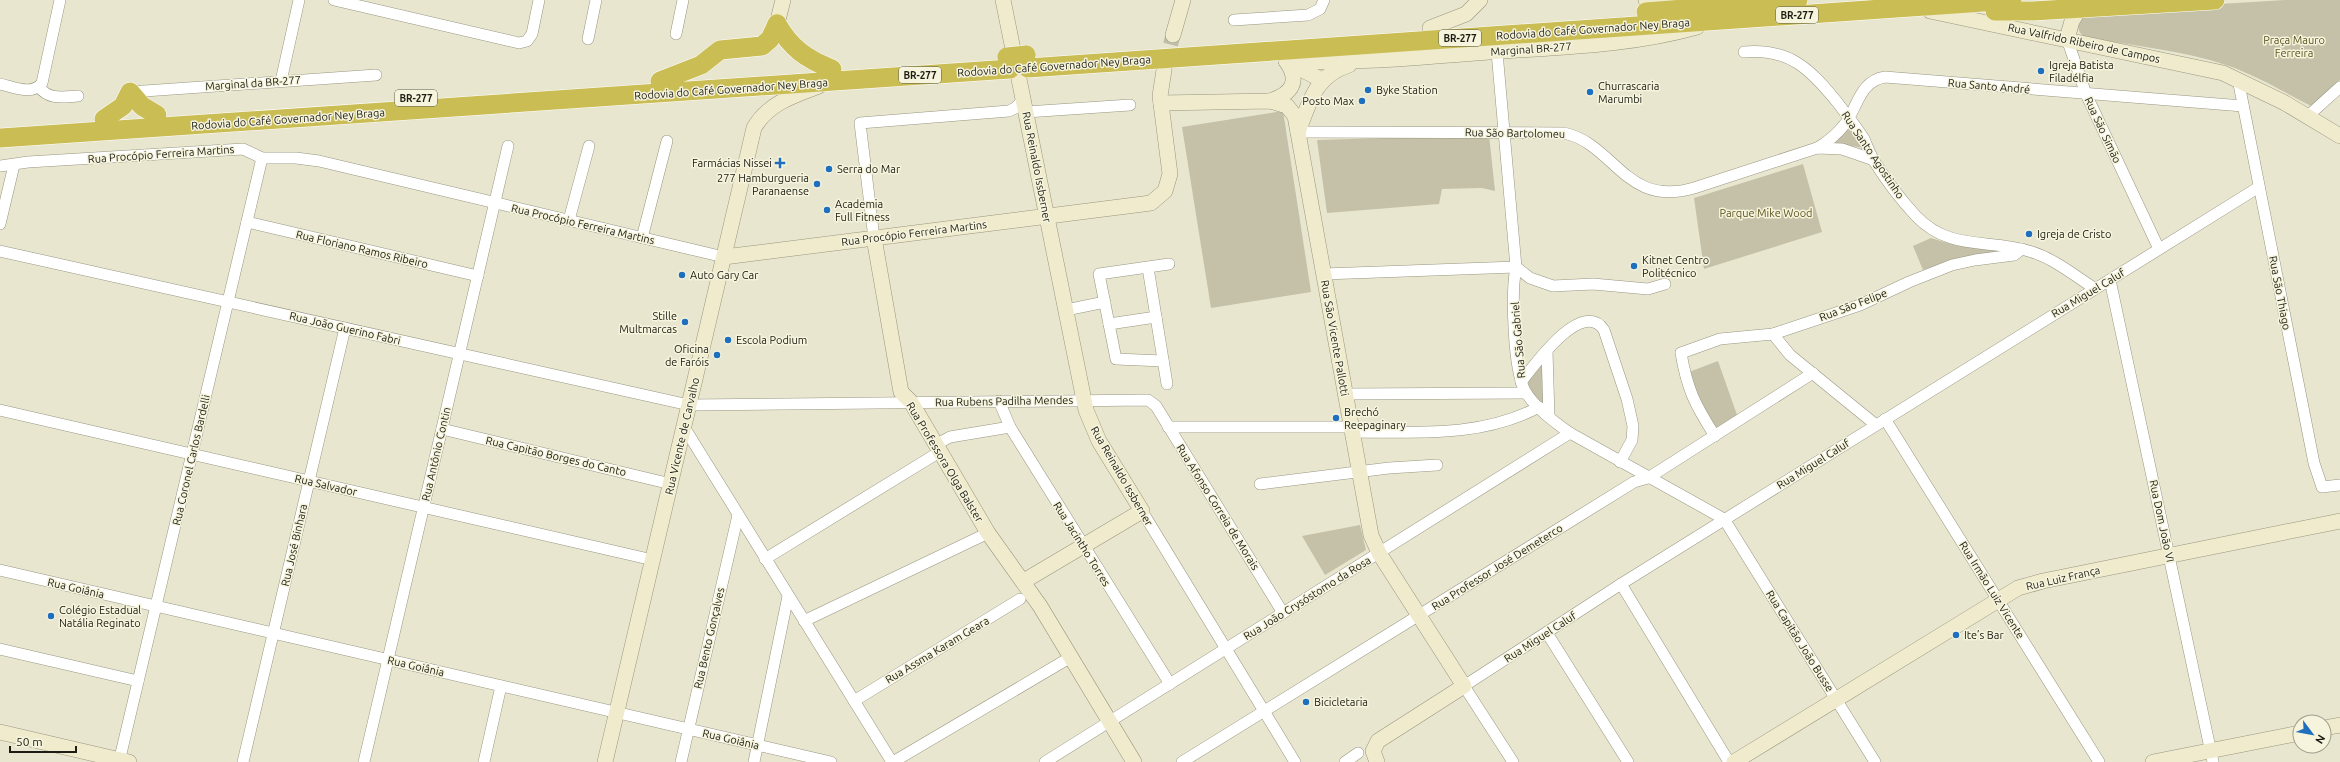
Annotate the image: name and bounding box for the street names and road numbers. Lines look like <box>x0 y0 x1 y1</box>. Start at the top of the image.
road number: BR-277 <box>1776 7 1818 23</box>
street label: Rodovia do Café Governador Ney Braga <box>1496 16 1690 42</box>
street label: Rua Valfrido Ribeiro de Campos <box>2007 21 2161 65</box>
road number: BR-277 <box>1439 30 1481 46</box>
street label: Marginal BR-277 <box>1490 40 1572 58</box>
street label: Rodovia do Café Governador Ney Braga <box>957 53 1151 79</box>
road number: BR-277 <box>899 67 941 83</box>
street label: Marginal da BR-277 <box>205 74 301 92</box>
street label: Rodovia do Café Governador Ney Braga <box>634 76 828 102</box>
street label: Rua Santo André <box>1947 76 2031 96</box>
road number: BR-277 <box>395 90 437 106</box>
street label: Rua São Simão <box>2082 95 2124 165</box>
street label: Rodovia do Café Governador Ney Braga <box>191 106 385 132</box>
street label: Rua Santo Agostinho <box>1839 109 1907 201</box>
street label: Rua Reinaldo Issberner <box>1020 111 1054 224</box>
street label: Rua São Bartolomeu <box>1465 126 1565 140</box>
street label: Rua Procópio Ferreira Martins <box>87 143 235 165</box>
street label: Rua Procópio Ferreira Martins <box>510 202 656 246</box>
street label: Rua Procópio Ferreira Martins <box>840 218 988 248</box>
street label: Rua Floriano Ramos Ribeiro <box>295 228 429 270</box>
street label: Rua São Thiago <box>2267 255 2293 331</box>
street label: Rua Miguel Caluf <box>2049 266 2128 320</box>
street label: Rua São Vicente Pallotti <box>1319 279 1351 397</box>
street label: Rua São Felipe <box>1817 287 1889 323</box>
street label: Rua São Gabriel <box>1509 301 1527 379</box>
street label: Rua João Guerino Fabri <box>288 309 402 347</box>
street label: Rua Vicente de Carvalho <box>663 376 701 496</box>
street label: Rua Coronel Carlos Bardelli <box>170 393 212 527</box>
street label: Rua Rubens Padilha Mendes <box>935 394 1073 408</box>
street label: Rua Professora Olga Balster <box>904 400 986 525</box>
street label: Rua Antônio Contin <box>419 406 453 502</box>
street label: Rua Reinaldo Issberner <box>1089 424 1156 528</box>
street label: Rua Capitão Borges do Canto <box>485 434 627 478</box>
street label: Rua Miguel Caluf <box>1774 436 1852 491</box>
street label: Rua Afonso Correia de Morais <box>1174 442 1262 572</box>
street label: Rua Salvador <box>294 472 359 498</box>
street label: Rua Dom João VI <box>2147 479 2177 563</box>
street label: Rua Jacintho Torres <box>1051 500 1113 589</box>
street label: Rua José Binhara <box>279 503 309 587</box>
street label: Rua Professor José Demeterco <box>1429 522 1565 612</box>
street label: Rua Irmão Luiz Vicente <box>1957 539 2027 641</box>
street label: Rua João Crysóstomo da Rosa <box>1241 554 1373 642</box>
street label: Rua Luiz França <box>2025 564 2101 592</box>
street label: Rua Goiânia <box>46 576 106 600</box>
street label: Rua Bento Gonçalves <box>691 586 727 690</box>
street label: Rua Capitão João Busse <box>1764 588 1836 694</box>
street label: Rua Miguel Caluf <box>1502 609 1579 665</box>
street label: Rua Assma Karam Geara <box>883 614 991 686</box>
street label: Rua Goiânia <box>386 654 446 678</box>
street label: Rua Goiânia <box>701 727 761 751</box>

